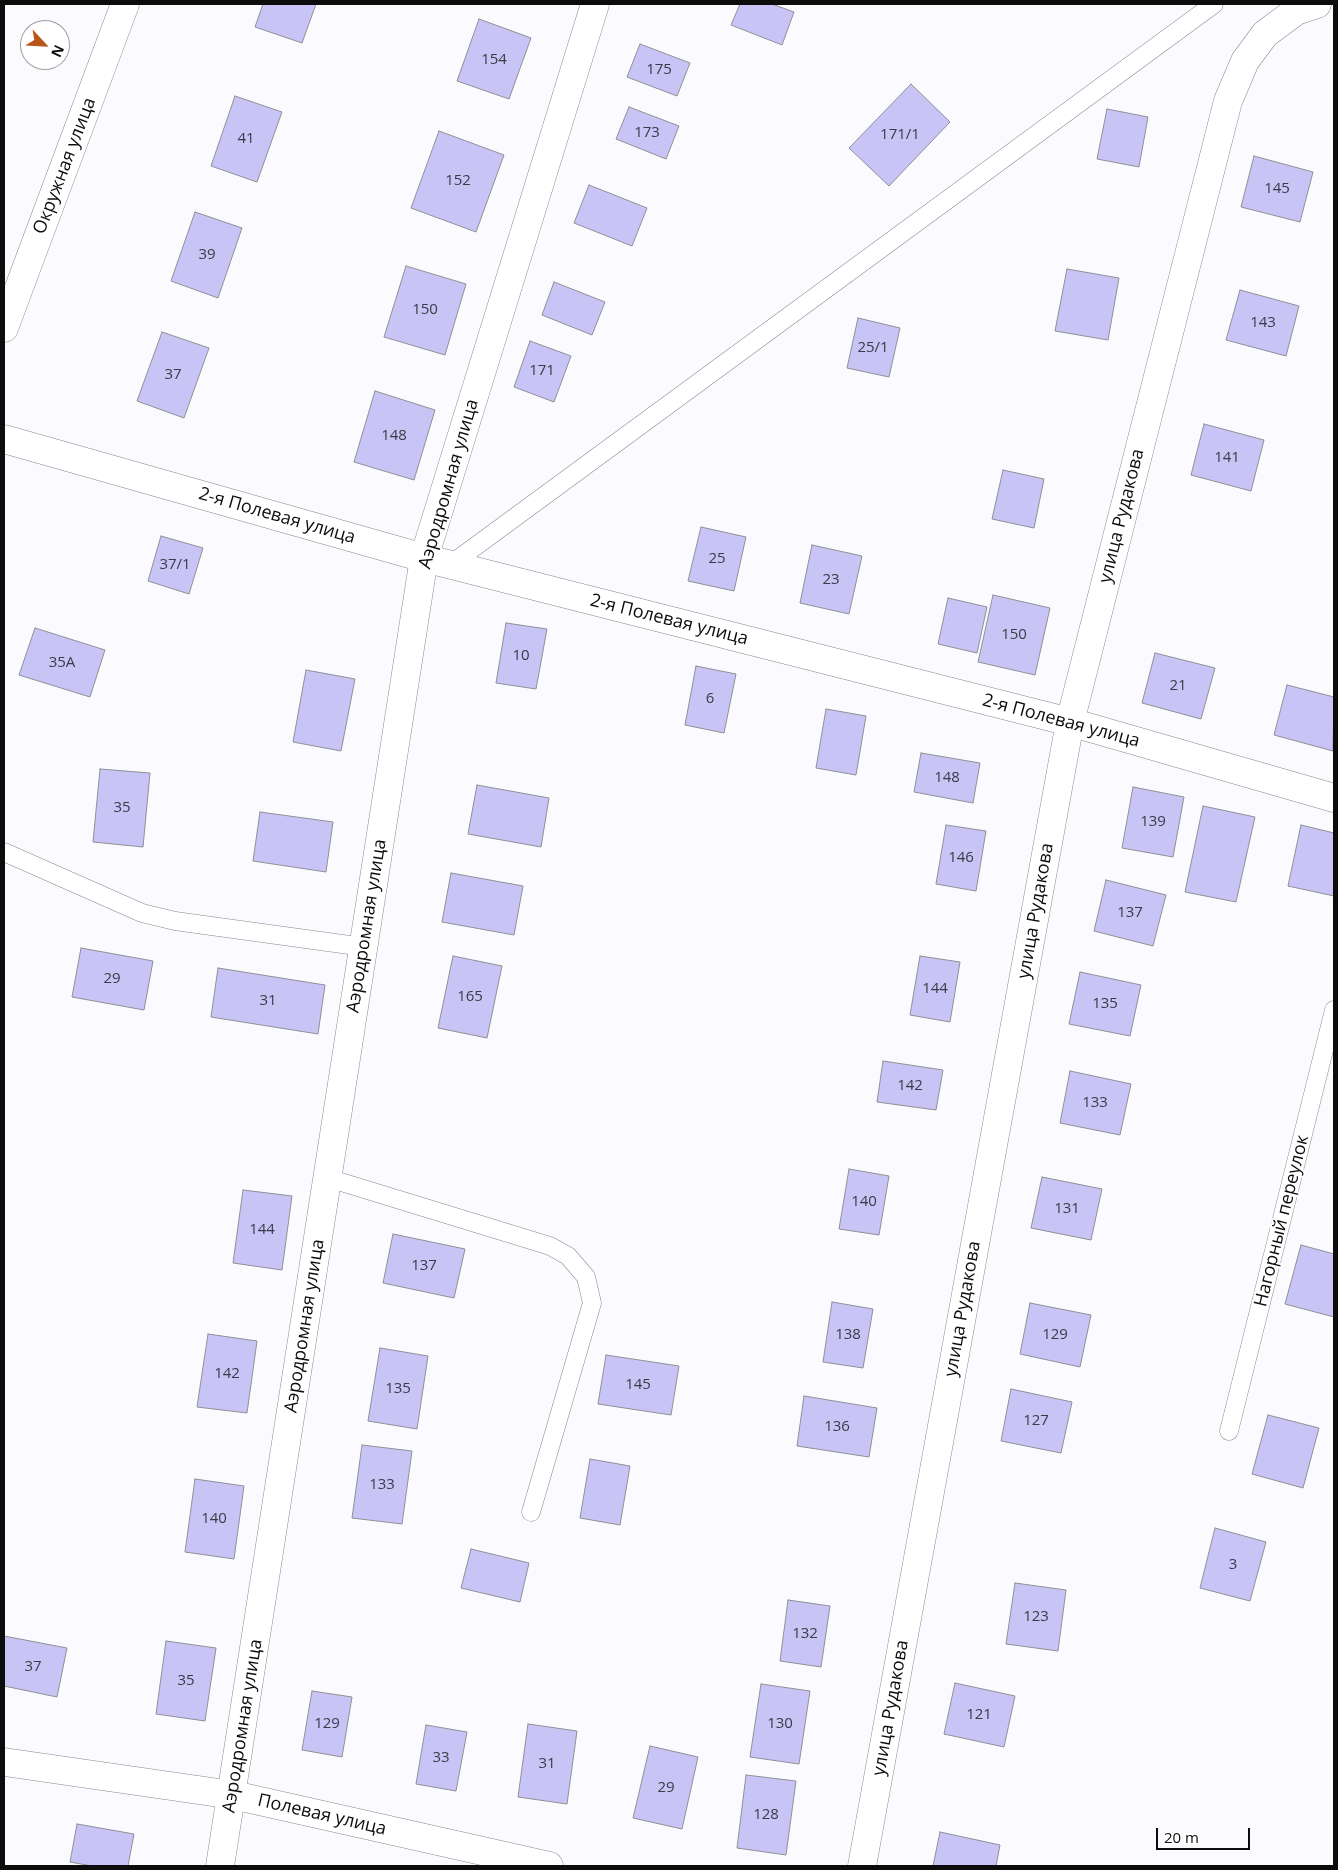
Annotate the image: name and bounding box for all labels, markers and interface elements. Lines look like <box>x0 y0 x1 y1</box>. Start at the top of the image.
north arrow <box>20 20 70 70</box>
text: N <box>47 42 69 60</box>
house number: 154 <box>481 51 507 69</box>
house number: 175 <box>646 61 672 79</box>
street label: Окружная улица <box>29 95 101 237</box>
house number: 173 <box>634 124 660 142</box>
house number: 171/1 <box>880 126 920 144</box>
house number: 41 <box>237 130 255 148</box>
house number: 152 <box>445 172 471 190</box>
house number: 145 <box>1264 180 1290 198</box>
house number: 39 <box>198 246 216 264</box>
house number: 150 <box>412 301 438 319</box>
house number: 143 <box>1250 314 1276 332</box>
house number: 25/1 <box>857 339 889 357</box>
house number: 171 <box>529 362 555 380</box>
house number: 37 <box>164 366 182 384</box>
street label: Аэродромная улица <box>414 397 484 571</box>
house number: 148 <box>381 427 407 445</box>
street label: улица Рудакова <box>1095 447 1149 585</box>
house number: 141 <box>1214 449 1240 467</box>
street label: 2-я Полевая улица <box>196 483 358 549</box>
house number: 25 <box>708 550 726 568</box>
house number: 37/1 <box>159 556 191 574</box>
house number: 23 <box>822 571 840 589</box>
street label: 2-я Полевая улица <box>588 590 750 650</box>
house number: 150 <box>1001 626 1027 644</box>
house number: 10 <box>512 647 530 665</box>
house number: 35А <box>49 654 75 672</box>
house number: 21 <box>1169 677 1187 695</box>
house number: 6 <box>706 690 714 708</box>
street label: 2-я Полевая улица <box>980 690 1142 752</box>
house number: 148 <box>934 769 960 787</box>
house number: 35 <box>113 799 131 817</box>
house number: 139 <box>1140 813 1166 831</box>
street label: Аэродромная улица <box>343 838 391 1014</box>
street label: улица Рудакова <box>1013 841 1059 981</box>
house number: 146 <box>948 849 974 867</box>
house number: 137 <box>1117 904 1143 922</box>
house number: 29 <box>103 970 121 988</box>
house number: 144 <box>922 980 948 998</box>
house number: 165 <box>457 988 483 1006</box>
house number: 31 <box>259 992 277 1010</box>
house number: 135 <box>1092 995 1118 1013</box>
house number: 142 <box>897 1077 923 1095</box>
house number: 133 <box>1082 1094 1108 1112</box>
street label: Нагорный переулок <box>1250 1133 1314 1309</box>
house number: 140 <box>851 1193 877 1211</box>
house number: 131 <box>1054 1200 1080 1218</box>
house number: 144 <box>249 1221 275 1239</box>
street label: Аэродромная улица <box>281 1238 329 1414</box>
street label: улица Рудакова <box>940 1239 986 1379</box>
house number: 137 <box>411 1257 437 1275</box>
house number: 138 <box>835 1326 861 1344</box>
house number: 129 <box>1042 1326 1068 1344</box>
house number: 142 <box>214 1365 240 1383</box>
house number: 145 <box>625 1376 651 1394</box>
house number: 135 <box>385 1380 411 1398</box>
house number: 127 <box>1023 1412 1049 1430</box>
house number: 136 <box>824 1418 850 1436</box>
house number: 133 <box>369 1476 395 1494</box>
house number: 140 <box>201 1510 227 1528</box>
house number: 3 <box>1229 1556 1237 1574</box>
house number: 123 <box>1023 1608 1049 1626</box>
house number: 132 <box>792 1625 818 1643</box>
street label: Аэродромная улица <box>219 1638 267 1814</box>
street label: улица Рудакова <box>868 1638 914 1778</box>
house number: 37 <box>24 1658 42 1676</box>
house number: 35 <box>177 1672 195 1690</box>
house number: 121 <box>966 1706 992 1724</box>
house number: 129 <box>314 1715 340 1733</box>
house number: 130 <box>767 1715 793 1733</box>
house number: 33 <box>432 1749 450 1767</box>
house number: 31 <box>538 1755 556 1773</box>
house number: 29 <box>657 1779 675 1797</box>
street label: Полевая улица <box>256 1790 388 1840</box>
house number: 128 <box>753 1806 779 1824</box>
scale bar <box>1158 1818 1252 1850</box>
text: 20 m <box>1164 1827 1199 1847</box>

